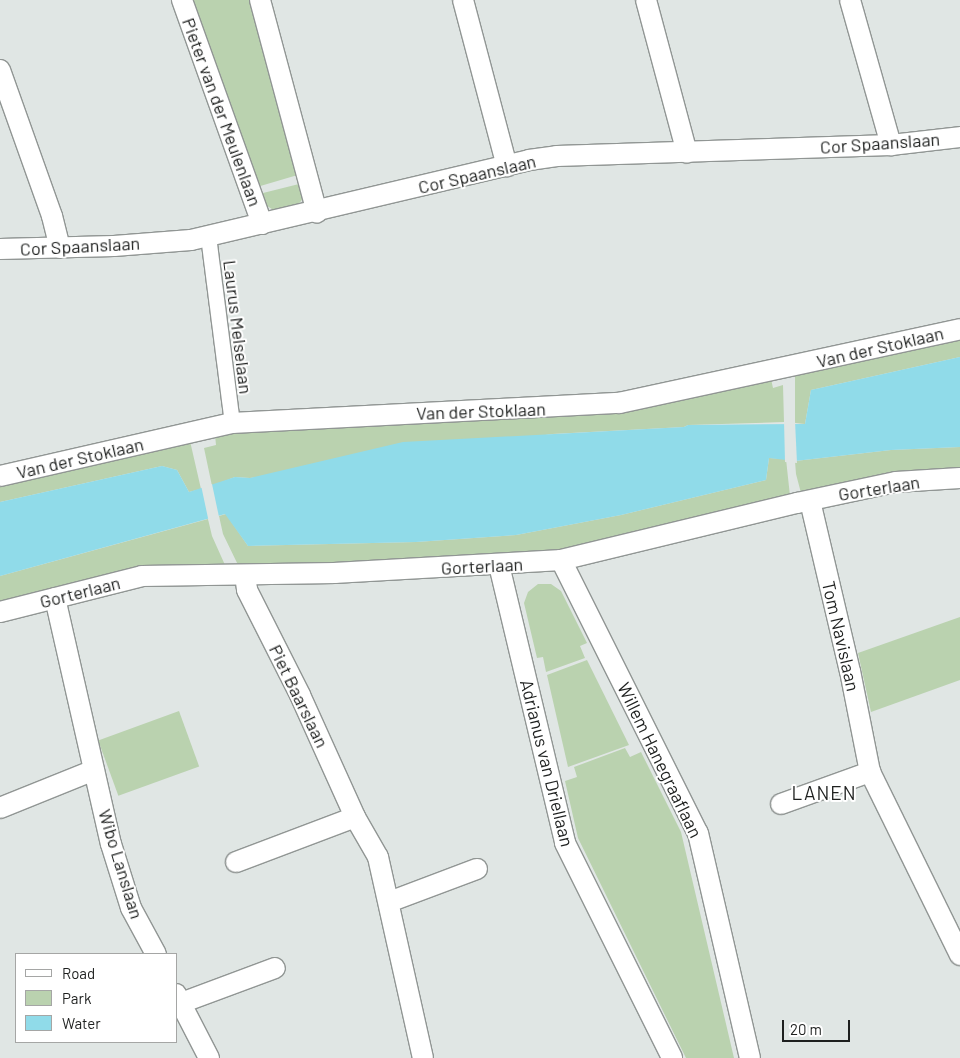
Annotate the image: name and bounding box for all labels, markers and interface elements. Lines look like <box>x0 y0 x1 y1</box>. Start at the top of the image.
street label: Pieter van der Meulenlaan <box>178 15 266 209</box>
street label: Cor Spaanslaan <box>819 128 941 158</box>
street label: Cor Spaanslaan <box>416 150 538 198</box>
street label: Cor Spaanslaan <box>19 232 141 260</box>
street label: Laurus Melselaan <box>219 259 257 395</box>
street label: Van der Stoklaan <box>814 322 946 372</box>
street label: Van der Stoklaan <box>416 398 546 424</box>
street label: Van der Stoklaan <box>14 433 146 483</box>
street label: Gorterlaan <box>837 471 921 505</box>
street label: Gorterlaan <box>440 553 524 579</box>
street label: Gorterlaan <box>37 572 123 612</box>
street label: Tom Navislaan <box>818 579 864 693</box>
street label: Piet Baarslaan <box>265 641 333 751</box>
street label: Adrianus van Driellaan <box>516 677 578 849</box>
street label: Willem Hanegraaflaan <box>613 679 707 841</box>
district label: LANEN <box>791 782 857 804</box>
street label: Wibo Lanslaan <box>94 807 148 921</box>
legend <box>15 953 178 1043</box>
text: Road <box>62 964 95 982</box>
text: Park <box>62 989 91 1007</box>
scale bar <box>785 1010 852 1042</box>
text: Water <box>62 1014 101 1032</box>
text: 20 m <box>790 1020 822 1038</box>

